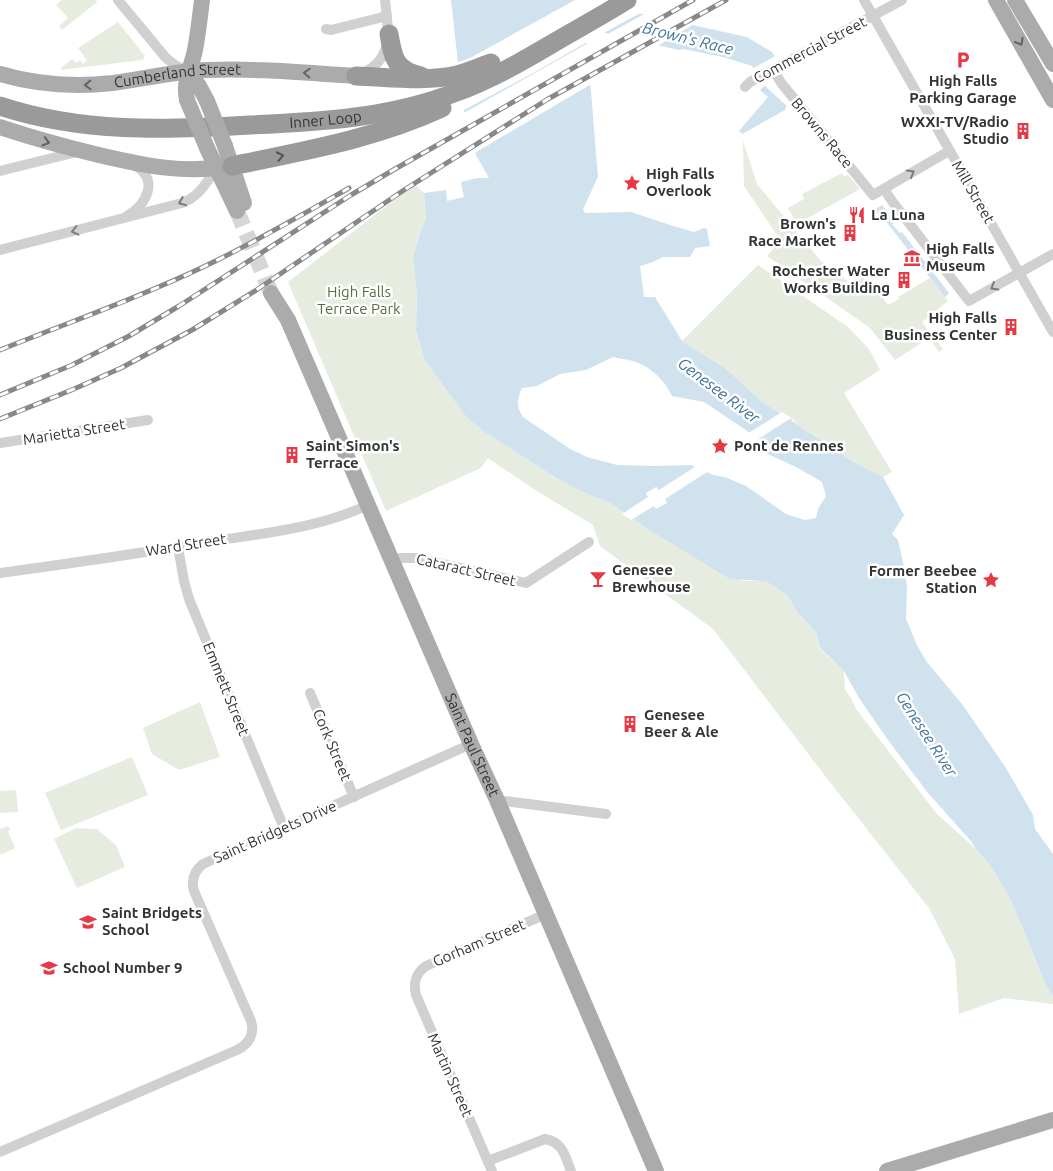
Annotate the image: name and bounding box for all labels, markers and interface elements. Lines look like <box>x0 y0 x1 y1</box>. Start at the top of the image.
street label: Commercial Street <box>750 13 869 86</box>
water label: Brown's Race <box>641 18 735 58</box>
one-way arrow <box>1014 37 1024 46</box>
parking icon: High Falls Parking Garage <box>953 50 973 70</box>
street label: Cumberland Street <box>113 61 241 91</box>
one-way arrow <box>303 68 311 79</box>
place label: High Falls Parking Garage <box>909 72 1017 106</box>
one-way arrow <box>83 79 91 90</box>
street label: Browns Race <box>788 94 857 171</box>
street label: Inner Loop <box>289 107 363 131</box>
place label: WXXI-TV/Radio Studio <box>901 113 1009 147</box>
building icon: WXXI-TV/Radio Studio <box>1013 121 1033 141</box>
one-way arrow <box>42 136 51 147</box>
one-way arrow <box>275 152 284 162</box>
street label: Mill Street <box>949 157 998 226</box>
place label: High Falls Overlook <box>646 165 715 199</box>
one-way arrow <box>906 169 915 179</box>
place icon: High Falls Overlook <box>622 173 642 193</box>
one-way arrow <box>179 196 187 206</box>
restaurant icon: La Luna <box>847 205 867 225</box>
place label: La Luna <box>871 206 925 223</box>
place label: Brown's Race Market <box>748 215 837 249</box>
building icon: Brown's Race Market <box>840 223 860 243</box>
one-way arrow <box>70 225 79 236</box>
place label: High Falls Museum <box>926 240 995 274</box>
museum icon: High Falls Museum <box>902 248 922 268</box>
place label: Rochester Water Works Building <box>772 262 891 296</box>
building icon: Rochester Water Works Building <box>894 270 914 290</box>
one-way arrow <box>990 280 999 290</box>
park label: High Falls Terrace Park <box>317 283 401 317</box>
place label: High Falls Business Center <box>884 309 998 343</box>
building icon: High Falls Business Center <box>1001 317 1021 337</box>
water label: Genesee River <box>675 353 764 427</box>
street label: Marietta Street <box>22 415 126 448</box>
place icon: Pont de Rennes <box>710 436 730 456</box>
place label: Saint Simon's Terrace <box>306 437 400 471</box>
place label: Pont de Rennes <box>734 437 844 454</box>
building icon: Saint Simon's Terrace <box>282 445 302 465</box>
street label: Ward Street <box>145 530 227 559</box>
street label: Cataract Street <box>414 550 518 589</box>
place label: Genesee Brewhouse <box>612 561 691 595</box>
place label: Former Beebee Station <box>869 562 977 596</box>
bar icon: Genesee Brewhouse <box>588 569 608 589</box>
place icon: Former Beebee Station <box>981 570 1001 590</box>
street label: Emmett Street <box>200 639 253 738</box>
water label: Genesee River <box>893 688 962 781</box>
street label: Saint Paul Street <box>442 690 503 799</box>
street label: Cork Street <box>310 706 355 783</box>
place label: Genesee Beer & Ale <box>644 706 719 740</box>
building icon: Genesee Beer & Ale <box>620 714 640 734</box>
street label: Saint Bridgets Drive <box>211 797 339 866</box>
place label: Saint Bridgets School <box>102 904 202 938</box>
school or university icon: Saint Bridgets School <box>78 912 98 932</box>
street label: Gorham Street <box>430 915 528 970</box>
school or university icon: School Number 9 <box>39 958 59 978</box>
place label: School Number 9 <box>63 959 183 976</box>
street label: Martin Street <box>424 1030 477 1119</box>

